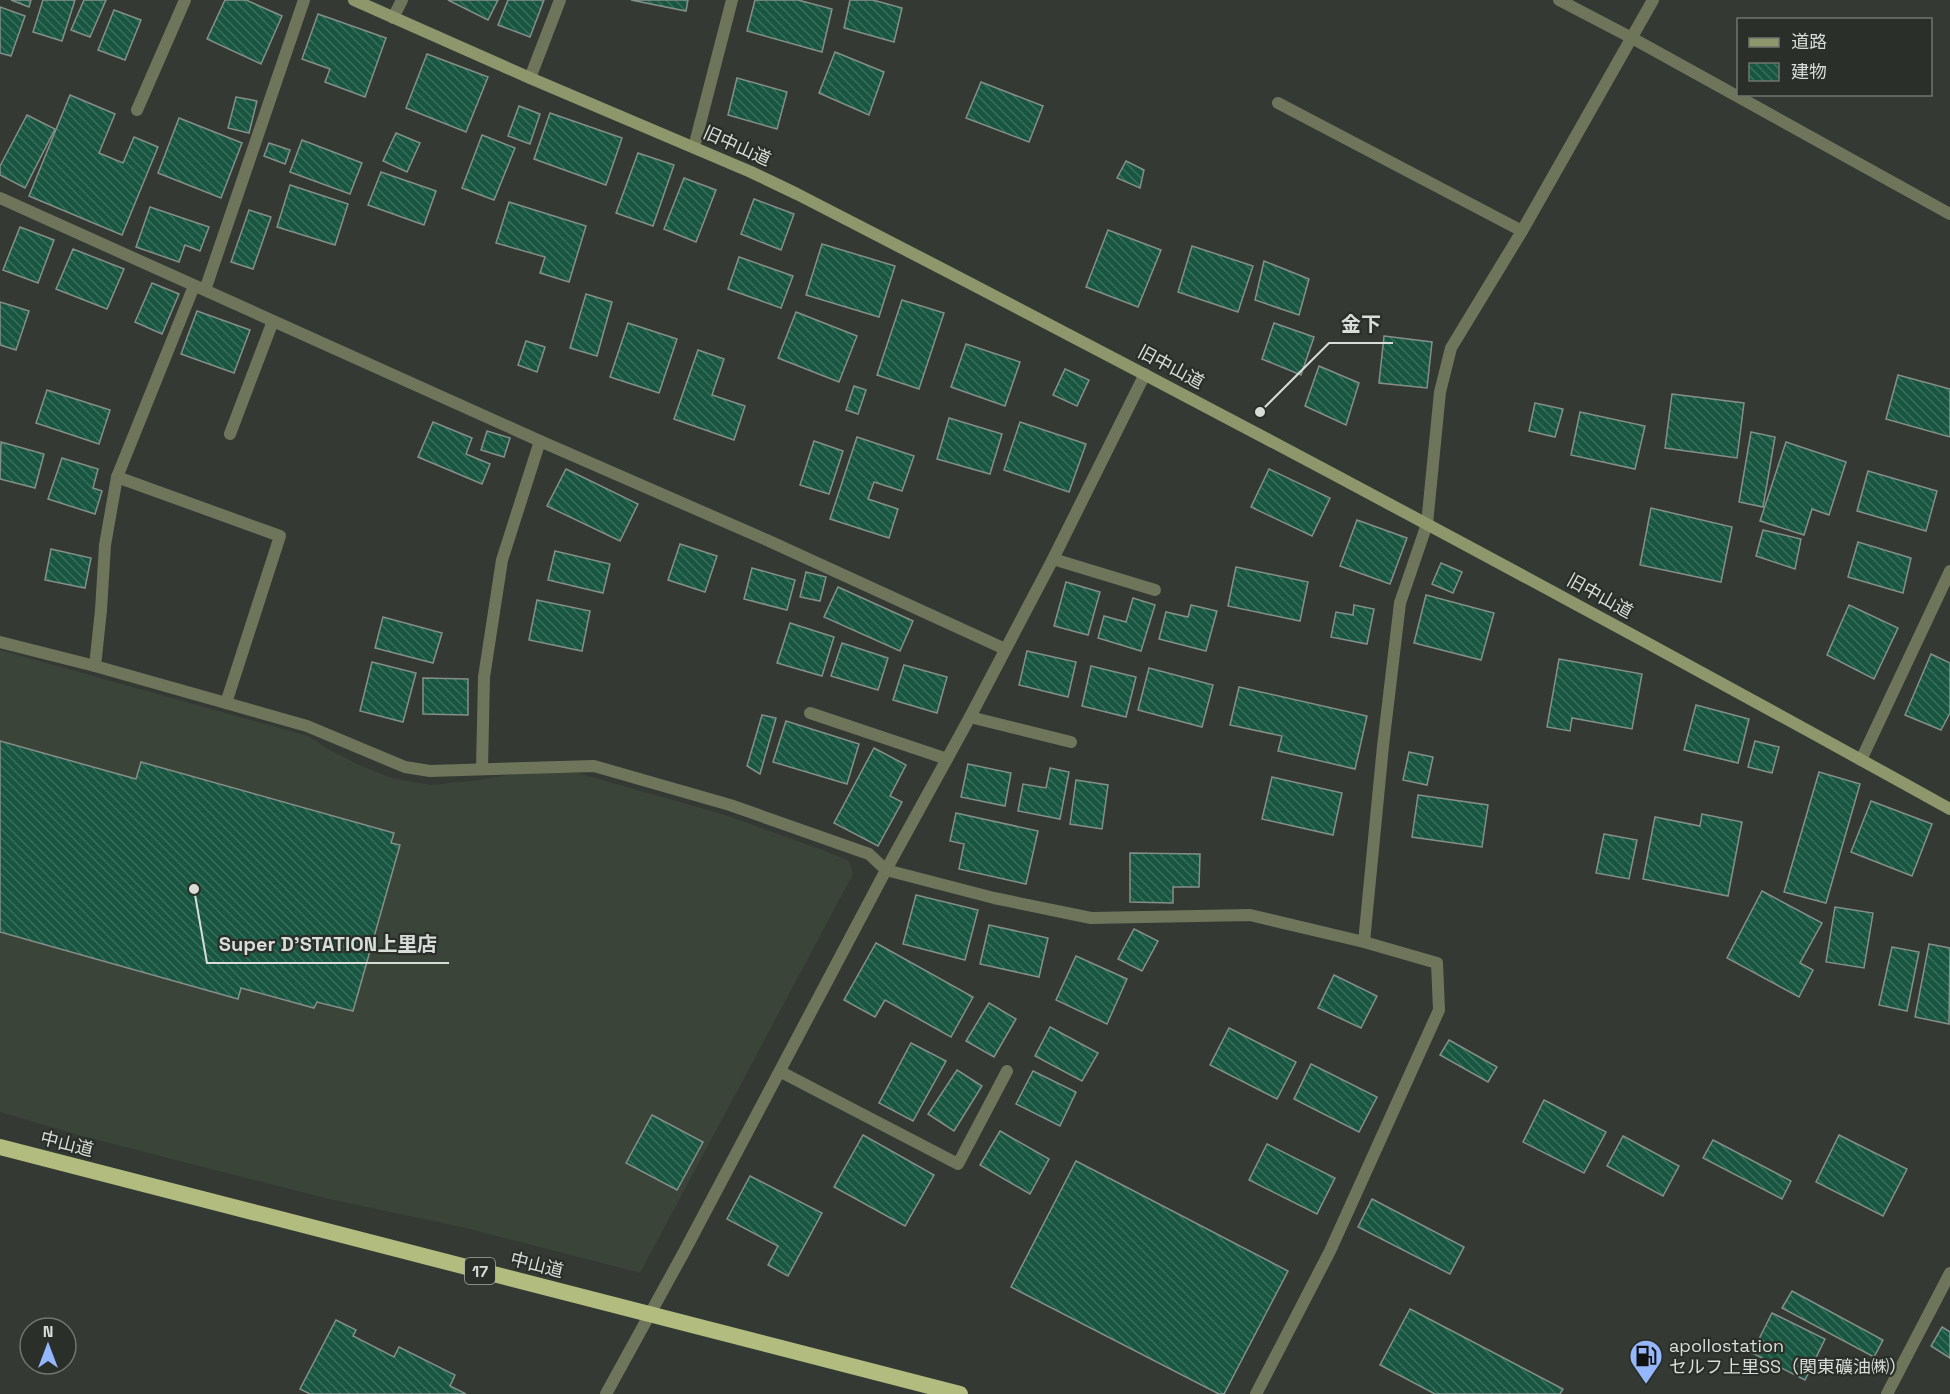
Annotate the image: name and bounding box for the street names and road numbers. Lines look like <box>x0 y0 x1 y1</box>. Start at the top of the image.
street label: 旧中山道 <box>700 120 775 171</box>
street label: 旧中山道 <box>1134 340 1208 394</box>
street label: 旧中山道 <box>1563 568 1637 623</box>
street label: 中山道 <box>38 1126 96 1161</box>
street label: 中山道 <box>508 1247 566 1282</box>
road number: 17 <box>465 1258 495 1284</box>

